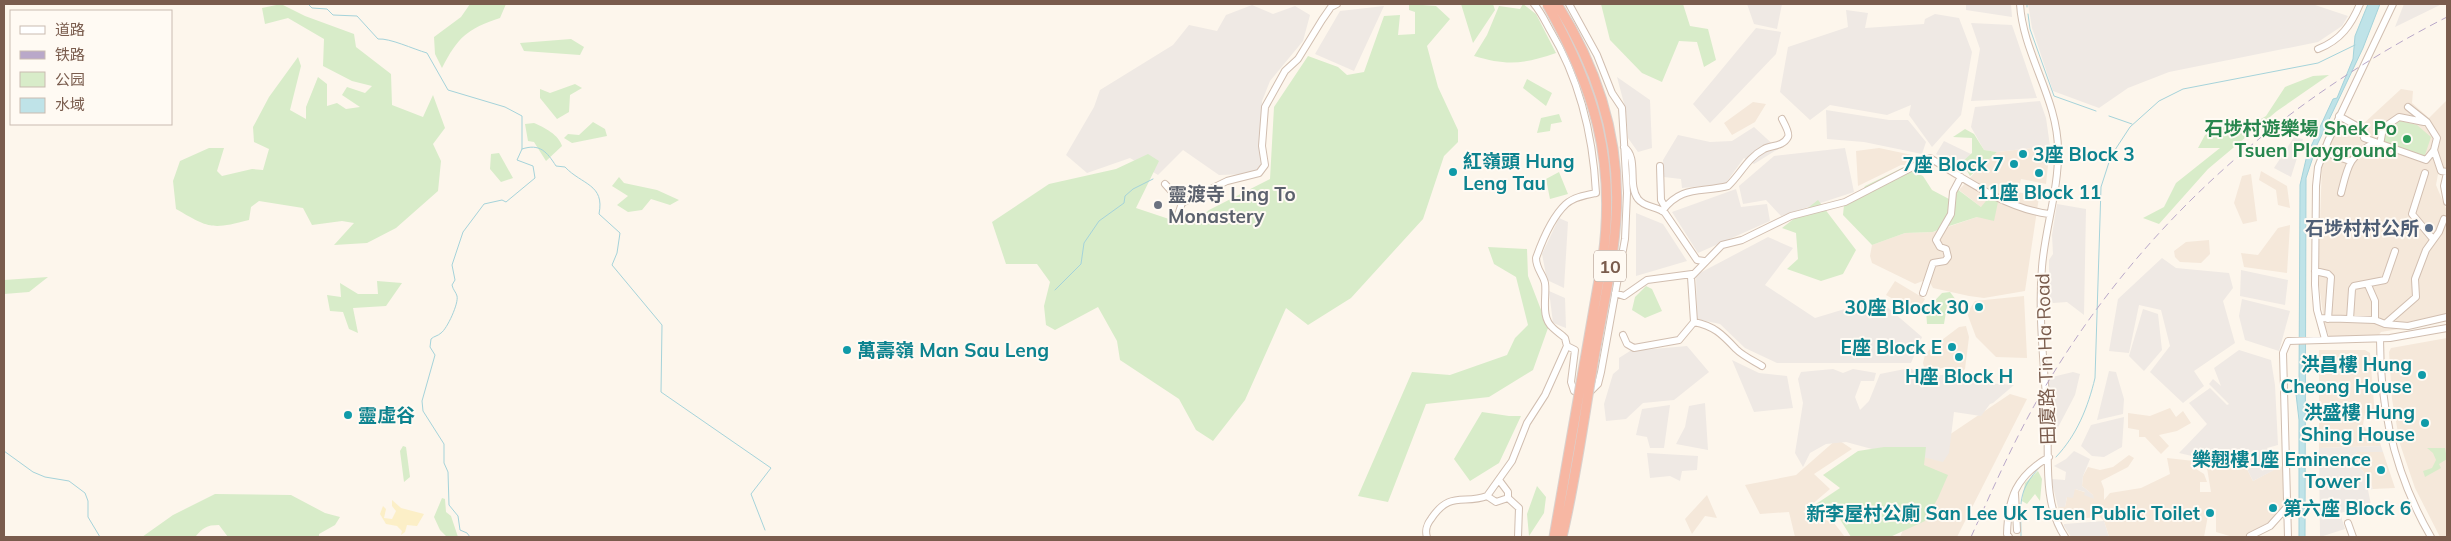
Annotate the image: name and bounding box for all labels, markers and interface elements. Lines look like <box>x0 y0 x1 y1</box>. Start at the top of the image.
legend <box>10 10 172 125</box>
text: 道路 <box>55 20 85 39</box>
text: 铁路 <box>55 45 85 64</box>
text: 公园 <box>55 70 85 89</box>
text: 水域 <box>55 95 85 114</box>
place label: 石埗村遊樂場 Shek Po Tsuen Playground <box>2205 116 2397 162</box>
marker: 石埗村遊樂場 Shek Po Tsuen Playground <box>2401 133 2413 145</box>
place label: 3座 Block 3 <box>2033 142 2135 166</box>
marker: 3座 Block 3 <box>2017 148 2029 160</box>
place label: 紅嶺頭 Hung Leng Tau <box>1463 149 1575 195</box>
place label: 7座 Block 7 <box>1902 152 2004 176</box>
marker: 7座 Block 7 <box>2008 158 2020 170</box>
marker: 紅嶺頭 Hung Leng Tau <box>1447 166 1459 178</box>
marker: 11座 Block 11 <box>2033 167 2045 179</box>
place label: 11座 Block 11 <box>1977 180 2101 204</box>
place label: 靈渡寺 Ling To Monastery <box>1168 182 1296 228</box>
marker: 靈渡寺 Ling To Monastery <box>1152 199 1164 211</box>
place label: 石埗村村公所 <box>2305 216 2419 240</box>
marker: 石埗村村公所 <box>2423 222 2435 234</box>
road number: 10 <box>1594 250 1626 282</box>
street label: 田廈路 Tin Ha Road <box>2030 273 2060 445</box>
place label: 30座 Block 30 <box>1845 295 1969 319</box>
marker: 30座 Block 30 <box>1973 301 1985 313</box>
place label: E座 Block E <box>1841 335 1942 359</box>
place label: 萬壽嶺 Man Sau Leng <box>857 338 1049 362</box>
marker: E座 Block E <box>1946 341 1958 353</box>
marker: 萬壽嶺 Man Sau Leng <box>841 344 853 356</box>
marker: H座 Block H <box>1953 351 1965 363</box>
place label: 洪昌樓 Hung Cheong House <box>2280 352 2412 398</box>
place label: H座 Block H <box>1905 364 2013 388</box>
marker: 洪昌樓 Hung Cheong House <box>2416 369 2428 381</box>
place label: 洪盛樓 Hung Shing House <box>2301 400 2415 446</box>
place label: 靈虛谷 <box>358 403 415 427</box>
marker: 靈虛谷 <box>342 409 354 421</box>
marker: 洪盛樓 Hung Shing House <box>2419 417 2431 429</box>
place label: 樂翹樓1座 Eminence Tower I <box>2192 447 2371 493</box>
marker: 樂翹樓1座 Eminence Tower I <box>2375 464 2387 476</box>
place label: 第六座 Block 6 <box>2283 496 2411 520</box>
place label: 新李屋村公廁 San Lee Uk Tsuen Public Toilet <box>1806 501 2200 525</box>
marker: 第六座 Block 6 <box>2267 502 2279 514</box>
marker: 新李屋村公廁 San Lee Uk Tsuen Public Toilet <box>2204 507 2216 519</box>

